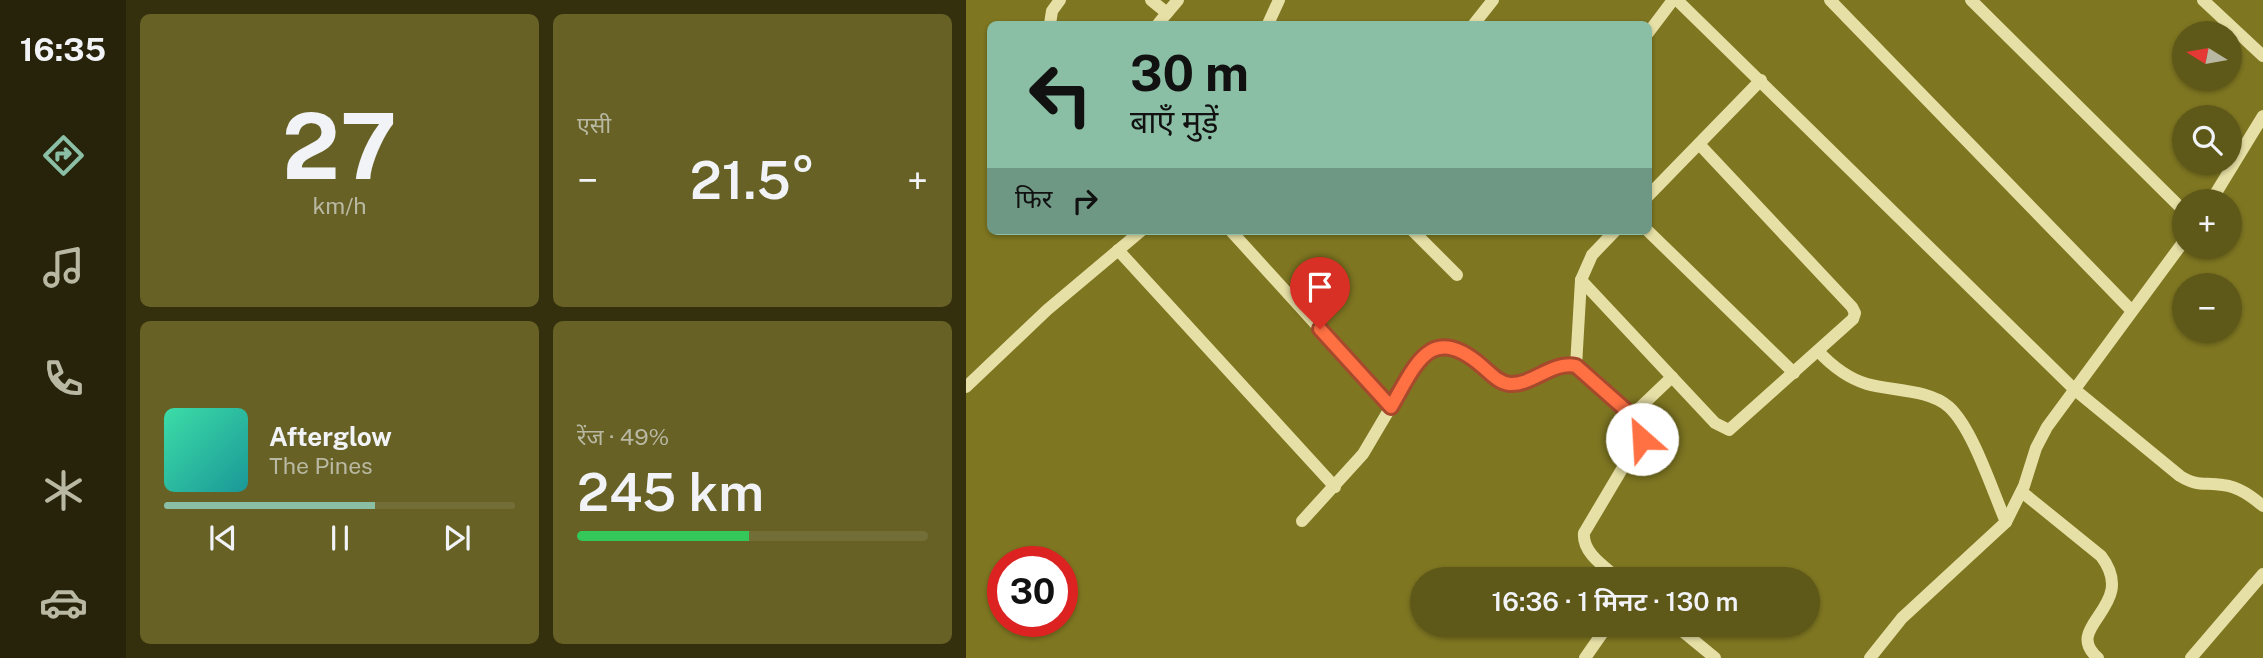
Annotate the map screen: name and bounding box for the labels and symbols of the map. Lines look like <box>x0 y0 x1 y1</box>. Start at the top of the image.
north arrow <box>2172 21 2242 91</box>
pin <box>1290 257 1350 329</box>
position arrow <box>1605 402 1679 476</box>
speed limit sign: 30 <box>987 546 1078 637</box>

